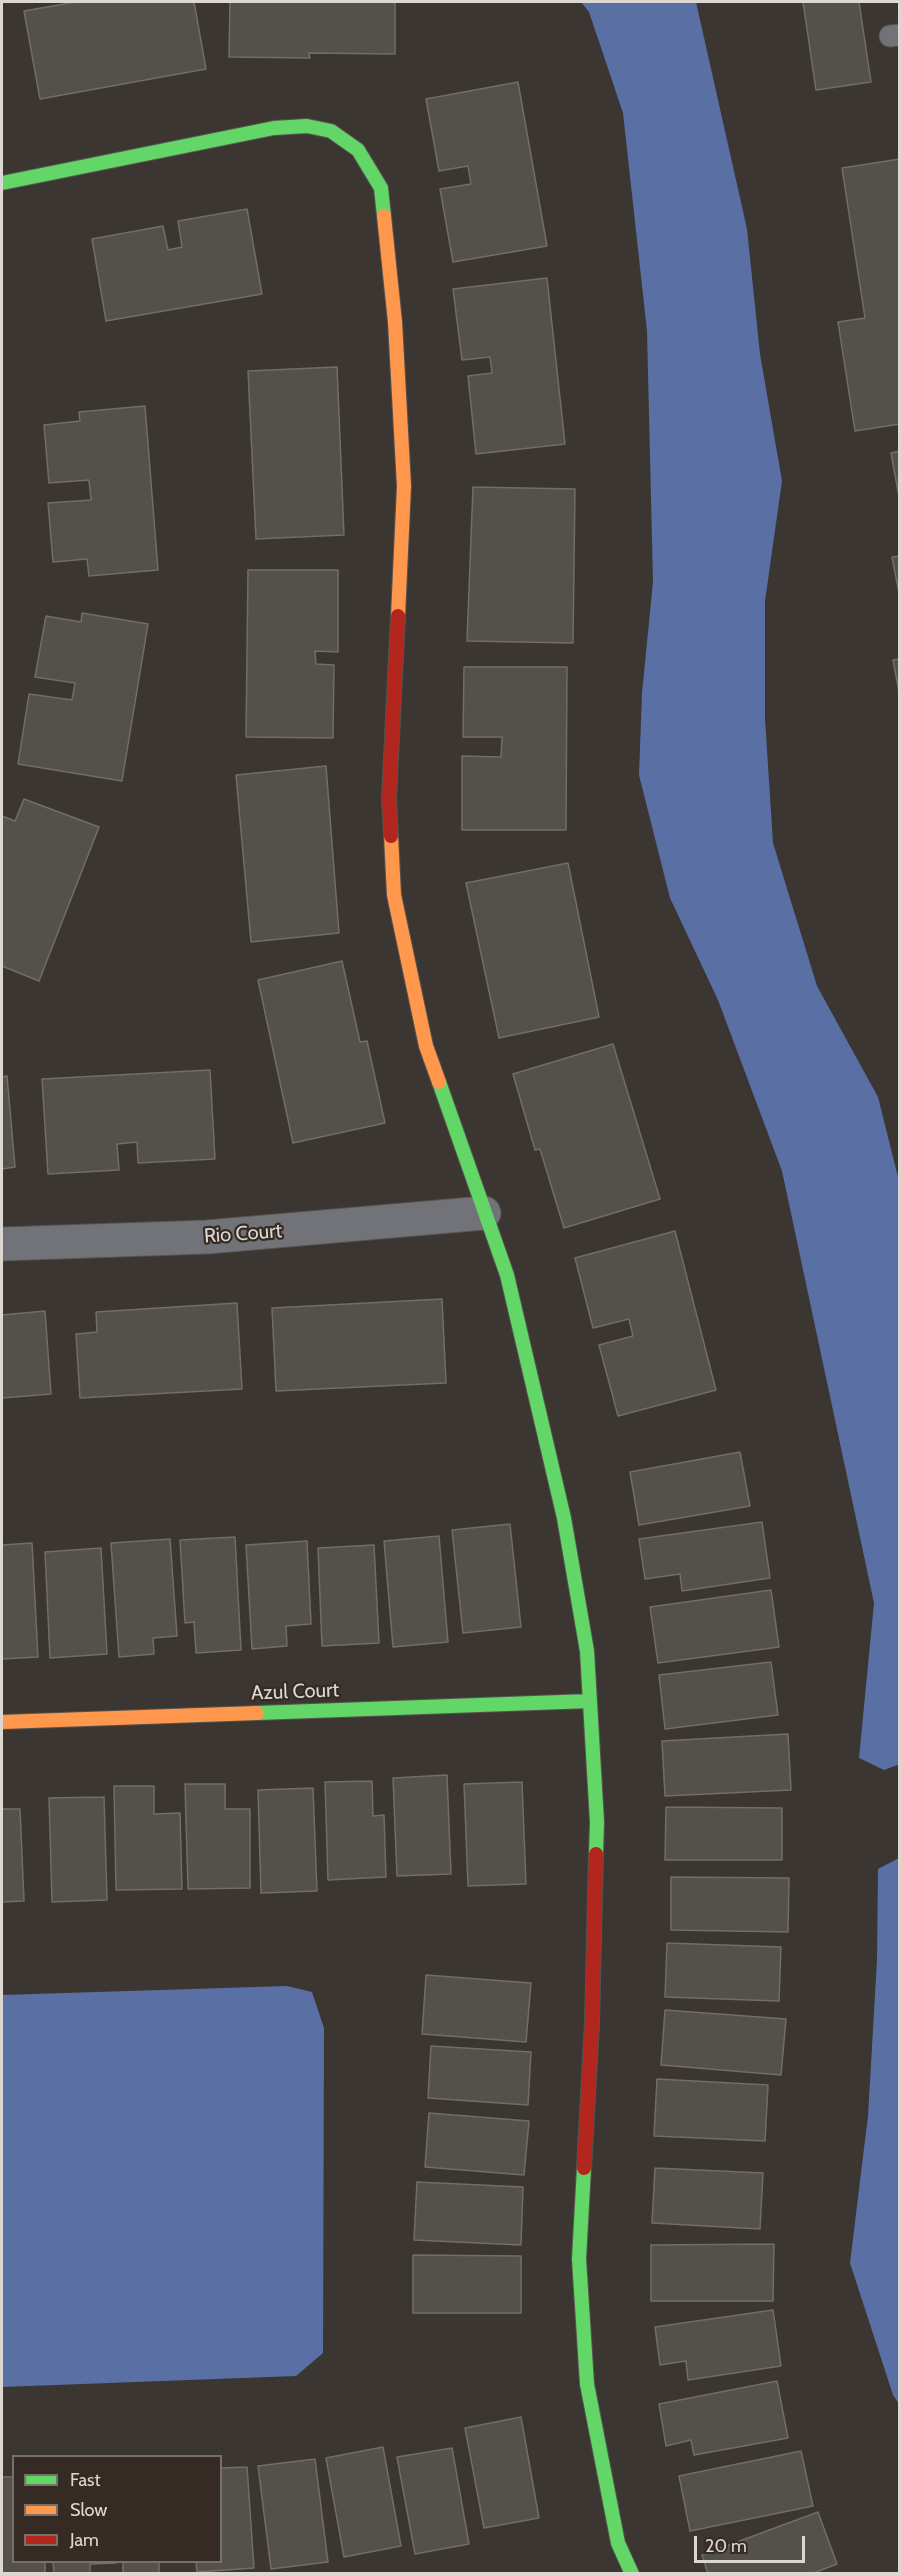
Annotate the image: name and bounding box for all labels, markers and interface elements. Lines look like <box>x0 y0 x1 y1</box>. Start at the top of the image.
street label: Rio Court <box>203 1219 283 1249</box>
street label: Azul Court <box>251 1678 339 1706</box>
legend <box>12 2455 222 2563</box>
text: Fast <box>70 2469 101 2491</box>
text: Slow <box>70 2499 107 2521</box>
scale bar <box>697 2524 808 2562</box>
text: Jam <box>70 2529 99 2551</box>
text: 20 m <box>705 2535 747 2557</box>

